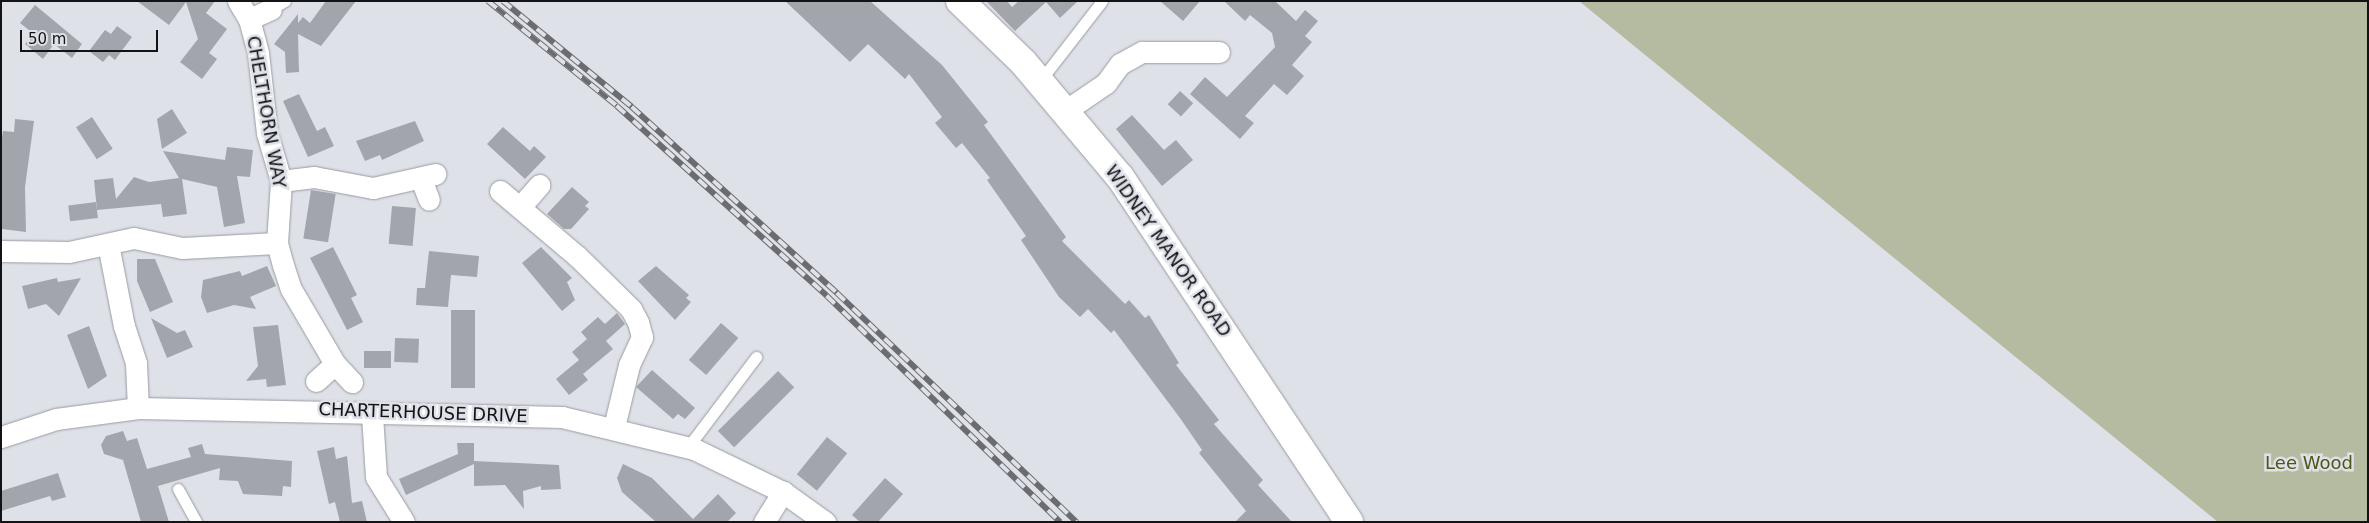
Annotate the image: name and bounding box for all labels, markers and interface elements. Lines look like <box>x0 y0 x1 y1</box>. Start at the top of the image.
scale bar <box>22 20 160 52</box>
text: 50 m <box>28 30 66 48</box>
street label: CHELTHORN WAY <box>242 34 290 190</box>
street label: WIDNEY MANOR ROAD <box>1100 161 1236 341</box>
street label: CHARTERHOUSE DRIVE <box>318 399 528 427</box>
park label: Lee Wood <box>2265 452 2353 474</box>

